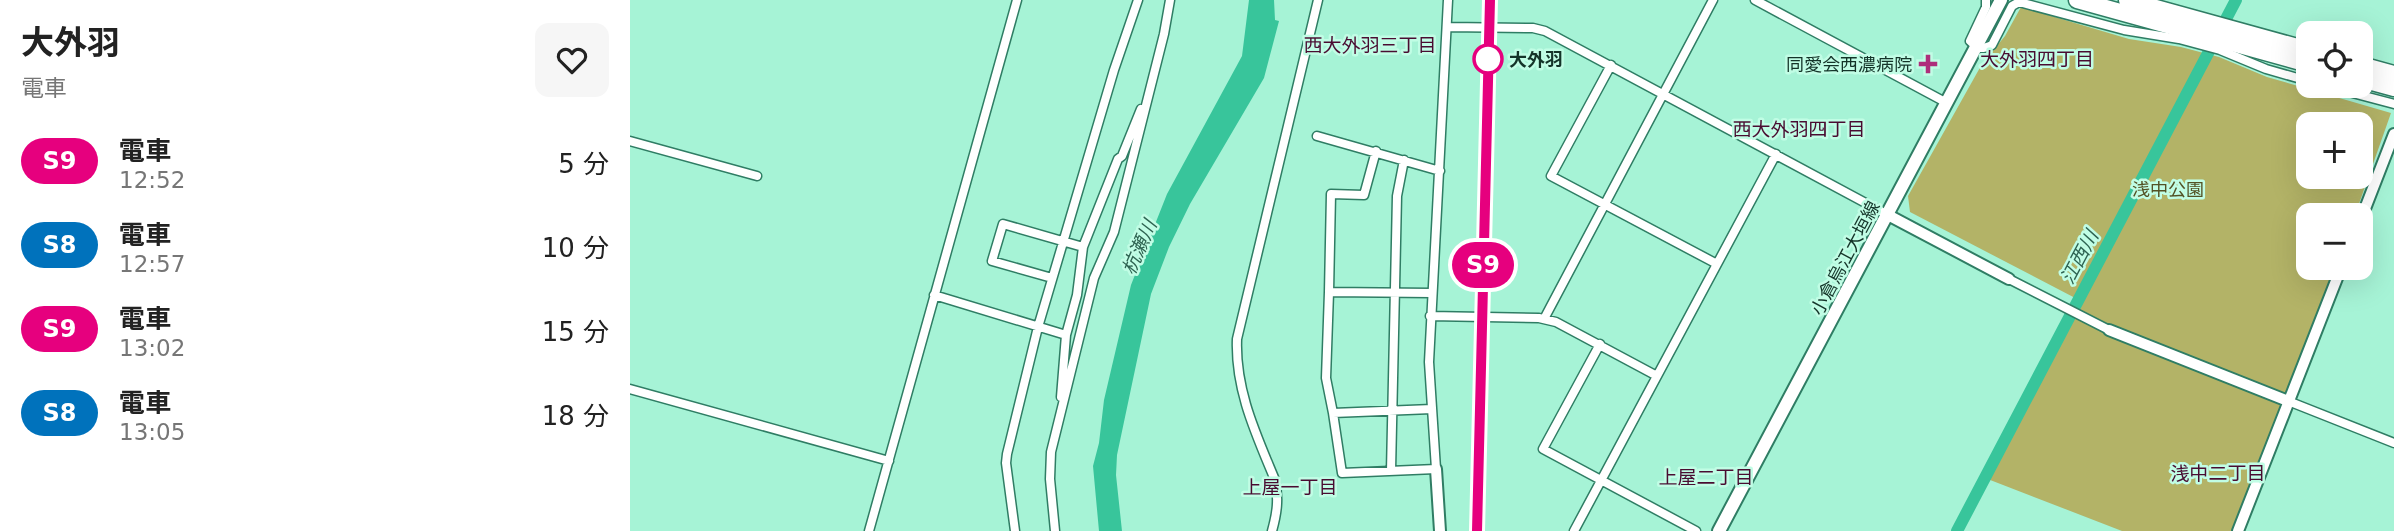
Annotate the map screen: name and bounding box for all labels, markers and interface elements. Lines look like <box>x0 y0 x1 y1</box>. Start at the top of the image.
map controls <box>2296 21 2373 280</box>
button: locate <box>2296 21 2373 98</box>
text: 大外羽 <box>21 23 120 62</box>
button: heart <box>535 23 609 97</box>
district label: 西大外羽三丁目 <box>1303 34 1437 56</box>
marker: 大外羽 <box>1473 44 1503 74</box>
district label: 大外羽四丁目 <box>1980 48 2094 70</box>
place label: 大外羽 <box>1509 49 1563 70</box>
place label: 同愛会西濃病院 <box>1786 54 1912 75</box>
marker: 同愛会西濃病院 <box>1918 54 1938 74</box>
text: 電車 <box>21 75 67 101</box>
button: + <box>2296 112 2373 189</box>
district label: 西大外羽四丁目 <box>1732 118 1866 140</box>
text: 電車 <box>119 136 171 166</box>
text: S9 <box>43 147 76 175</box>
text: 5 分 <box>558 149 609 179</box>
text: 12:52 <box>119 167 185 193</box>
park label: 浅中公園 <box>2132 179 2204 200</box>
street label: 小倉烏江大垣線 <box>1806 197 1884 319</box>
button: − <box>2296 203 2373 280</box>
water label: 杭瀬川 <box>1117 215 1161 278</box>
text: 電車 <box>119 220 171 250</box>
water label: 江西川 <box>2056 225 2103 287</box>
text: S8 <box>43 231 76 259</box>
text: 10 分 <box>542 233 609 263</box>
line badge: S9 <box>1452 242 1514 288</box>
text: 12:57 <box>119 251 185 277</box>
text: S9 <box>1466 251 1500 279</box>
text: 電車 <box>119 304 171 334</box>
text: S9 <box>43 315 76 343</box>
text: 15 分 <box>542 317 609 347</box>
text: 13:02 <box>119 335 185 361</box>
text: 電車 <box>119 388 171 418</box>
text: S8 <box>43 399 76 427</box>
text: 18 分 <box>542 401 609 431</box>
text: 13:05 <box>119 419 185 445</box>
district label: 浅中二丁目 <box>2170 462 2266 484</box>
district label: 上屋二丁目 <box>1658 466 1754 488</box>
district label: 上屋一丁目 <box>1242 476 1338 498</box>

